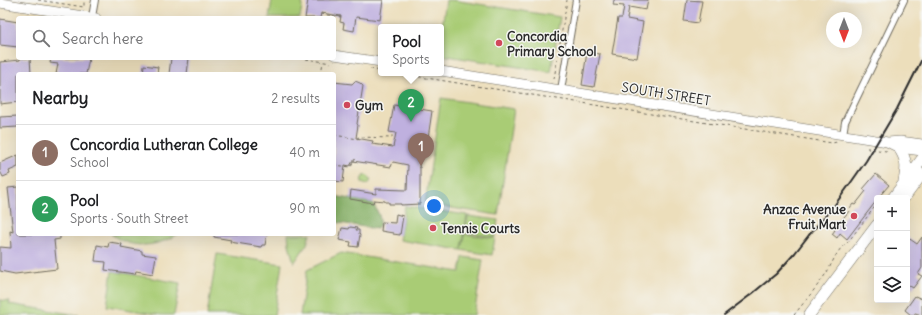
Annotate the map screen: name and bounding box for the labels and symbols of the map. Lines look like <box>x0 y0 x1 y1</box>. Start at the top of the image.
north arrow <box>826 12 862 48</box>
place label: Concordia Primary School <box>507 28 597 60</box>
marker: Concordia Primary School <box>494 38 504 48</box>
street label: SOUTH STREET <box>620 79 712 109</box>
pin: 2 <box>398 89 424 122</box>
place label: Gym <box>355 97 384 114</box>
marker: Gym <box>342 100 352 110</box>
pin: 1 <box>408 133 434 166</box>
your location <box>424 196 444 216</box>
place label: Anzac Avenue Fruit Mart <box>763 201 847 233</box>
marker: Anzac Avenue Fruit Mart <box>849 211 859 221</box>
place label: Tennis Courts <box>441 220 520 237</box>
marker: Tennis Courts <box>428 223 438 233</box>

